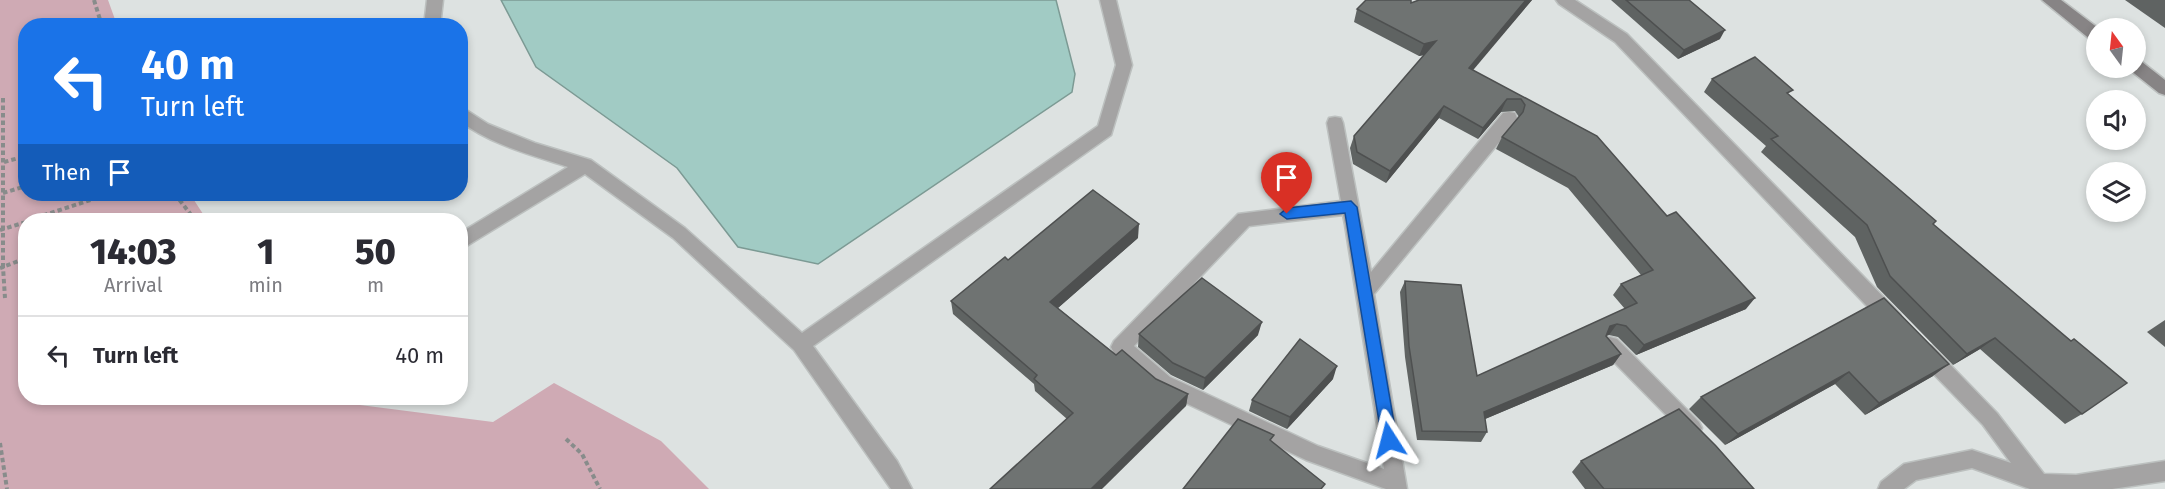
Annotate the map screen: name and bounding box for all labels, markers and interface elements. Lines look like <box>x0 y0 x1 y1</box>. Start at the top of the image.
north arrow <box>2086 18 2146 78</box>
map controls <box>2086 18 2146 222</box>
text: 40 m <box>141 40 235 90</box>
icon: left <box>42 42 120 120</box>
button: sound <box>2086 90 2146 150</box>
text: Turn left <box>141 91 244 123</box>
pin <box>1261 152 1312 214</box>
icon: arrive <box>103 156 136 189</box>
text: Then <box>42 159 91 186</box>
icon: arrive <box>1270 161 1303 194</box>
button: layers <box>2086 162 2146 222</box>
text: 14:03 <box>90 230 176 274</box>
text: 1 <box>257 230 274 274</box>
text: 50 <box>355 230 396 274</box>
text: Arrival <box>104 273 163 297</box>
text: min <box>248 273 283 297</box>
text: m <box>367 273 384 297</box>
icon: left <box>42 339 75 372</box>
text: Turn left <box>93 342 178 369</box>
text: 40 m <box>395 342 444 369</box>
position arrow <box>1357 408 1421 472</box>

